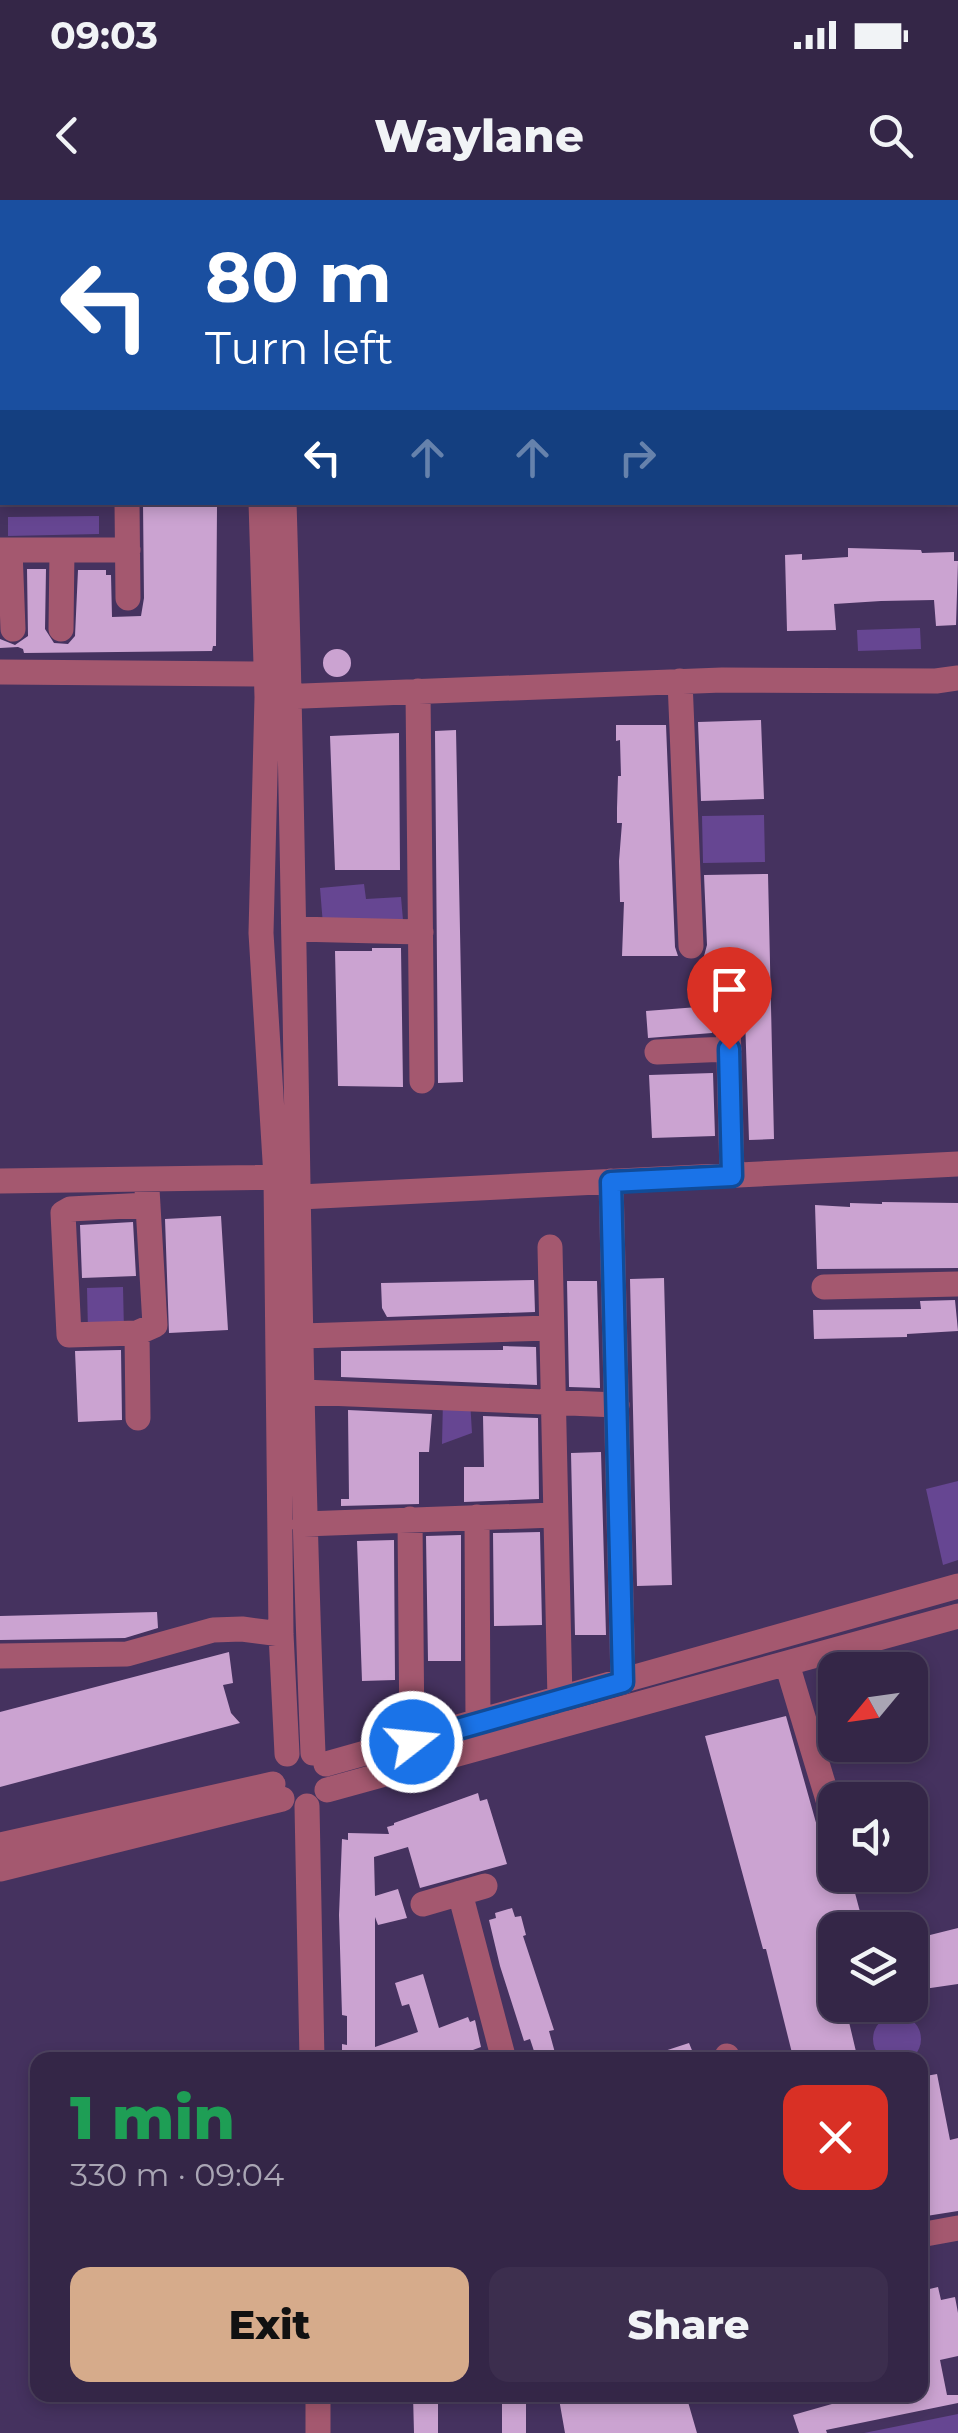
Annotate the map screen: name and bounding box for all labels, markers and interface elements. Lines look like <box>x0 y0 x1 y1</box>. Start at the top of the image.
text: 09:03 <box>50 12 158 59</box>
icon: back <box>40 108 95 163</box>
text: Waylane <box>374 108 584 163</box>
icon: search <box>863 108 918 163</box>
text: 80 m <box>205 234 392 320</box>
icon: left <box>40 240 170 370</box>
text: Turn left <box>205 320 393 375</box>
icon: left <box>295 430 350 485</box>
icon: ahead <box>400 430 455 485</box>
icon: ahead <box>505 430 560 485</box>
icon: right <box>610 430 665 485</box>
pin <box>687 947 772 1050</box>
icon: arrive <box>702 962 757 1017</box>
north arrow <box>818 1652 928 1762</box>
map controls <box>818 1652 928 2022</box>
position arrow <box>360 1690 464 1794</box>
button: sound <box>818 1782 928 1892</box>
button: layers <box>818 1912 928 2022</box>
text: 1 min <box>70 2081 235 2154</box>
button: close <box>783 2085 888 2190</box>
text: 330 m · 09:04 <box>70 2155 284 2194</box>
button: Exit <box>70 2267 469 2382</box>
button: Share <box>489 2267 888 2382</box>

